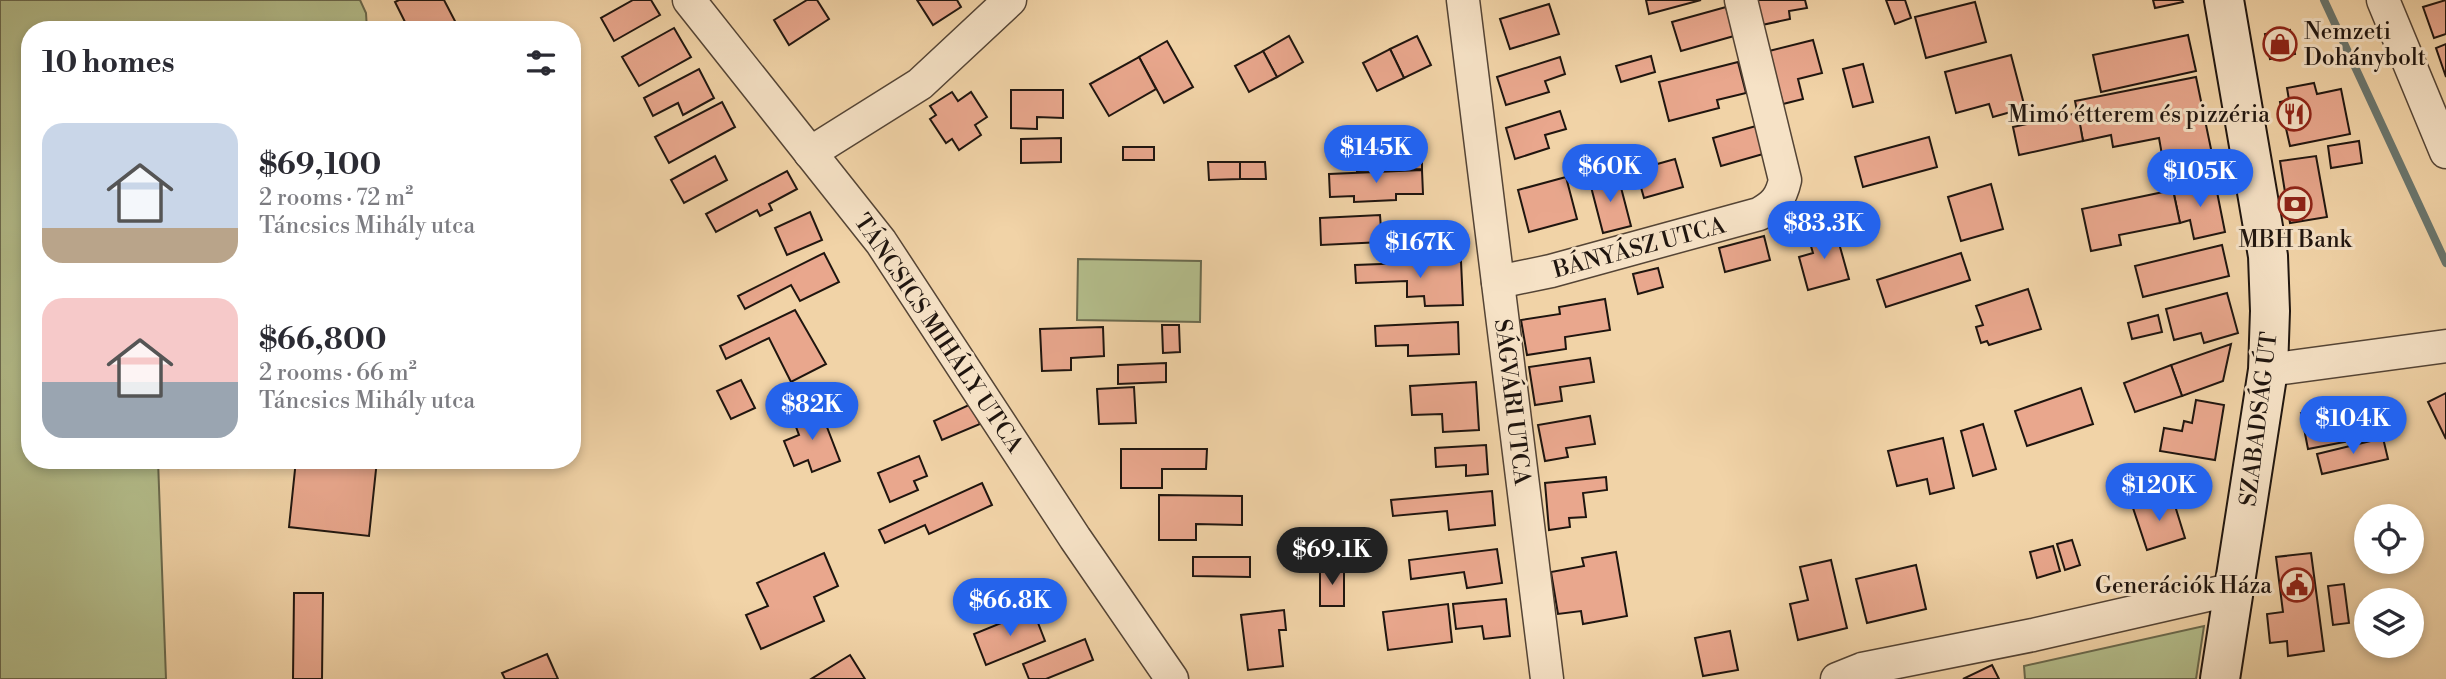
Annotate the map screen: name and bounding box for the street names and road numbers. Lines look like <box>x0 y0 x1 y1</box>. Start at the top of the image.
street label: TÁNCSICS MIHÁLY UTCA <box>848 208 1031 459</box>
street label: BÁNYÁSZ UTCA <box>1549 209 1730 285</box>
street label: SÁGVÁRI UTCA <box>1488 317 1538 488</box>
street label: SZABADSÁG ÚT <box>2231 330 2284 508</box>

